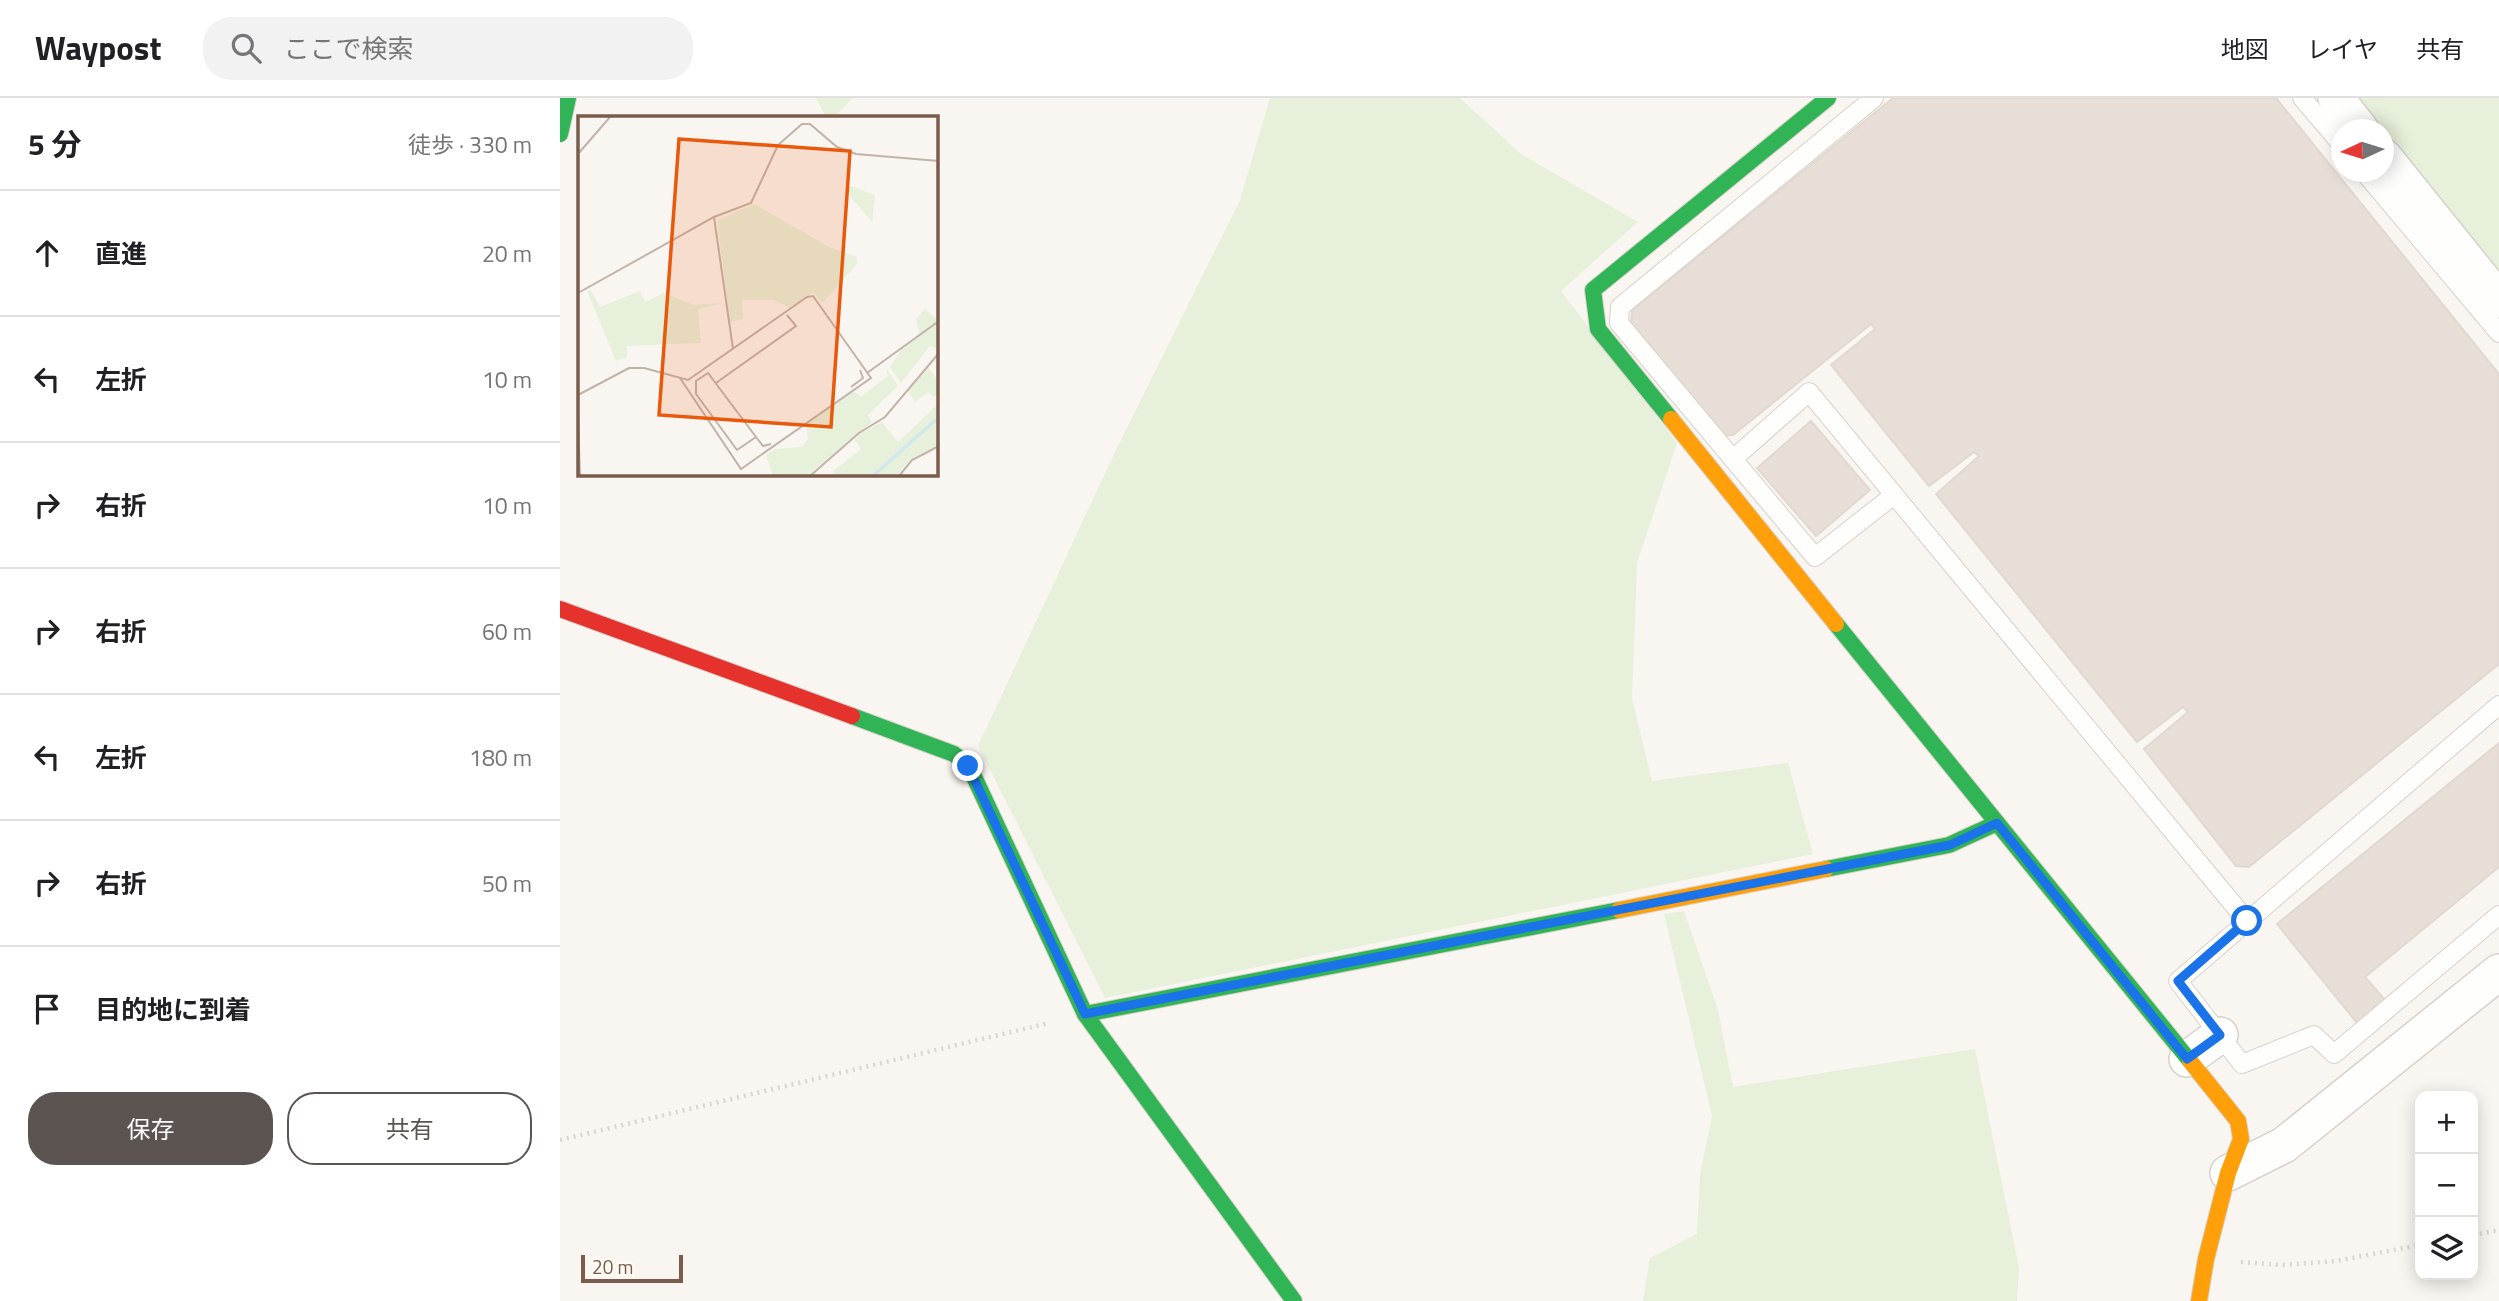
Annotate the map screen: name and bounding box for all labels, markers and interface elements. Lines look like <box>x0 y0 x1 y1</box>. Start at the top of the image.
search box <box>203 17 693 80</box>
text: Waypost <box>35 23 161 73</box>
icon: search <box>227 29 265 67</box>
text: ここで検索 <box>283 29 413 68</box>
text: 地図 <box>2221 31 2269 67</box>
text: レイヤ <box>2307 31 2378 67</box>
text: 共有 <box>2416 31 2464 67</box>
inset map <box>578 116 938 476</box>
north arrow <box>2331 119 2394 182</box>
text: 5 分 <box>28 121 81 167</box>
text: 徒歩 · 330 m <box>408 127 532 162</box>
icon: ahead <box>28 234 66 272</box>
text: 直進 <box>95 234 147 273</box>
text: 20 m <box>482 236 532 271</box>
icon: left <box>28 360 66 398</box>
text: 左折 <box>95 360 147 399</box>
text: 10 m <box>482 362 532 397</box>
icon: right <box>28 486 66 524</box>
text: 右折 <box>95 486 147 525</box>
text: 10 m <box>482 488 532 523</box>
icon: right <box>28 612 66 650</box>
text: 右折 <box>95 612 147 651</box>
text: 60 m <box>482 614 532 649</box>
icon: left <box>28 738 66 776</box>
text: 左折 <box>95 738 147 777</box>
text: 180 m <box>469 740 532 775</box>
route end <box>952 750 983 781</box>
icon: right <box>28 864 66 902</box>
text: 右折 <box>95 864 147 903</box>
text: 50 m <box>482 866 532 901</box>
route start <box>2231 905 2262 936</box>
icon: arrive <box>28 990 66 1028</box>
text: 目的地に到着 <box>95 990 251 1029</box>
map controls <box>2415 1091 2478 1280</box>
button: + <box>2415 1091 2478 1154</box>
button: 保存 <box>28 1092 273 1165</box>
button: 共有 <box>287 1092 532 1165</box>
button: − <box>2415 1154 2478 1217</box>
button: layers <box>2415 1217 2478 1280</box>
scale bar <box>581 1252 682 1284</box>
text: 20 m <box>592 1252 633 1281</box>

